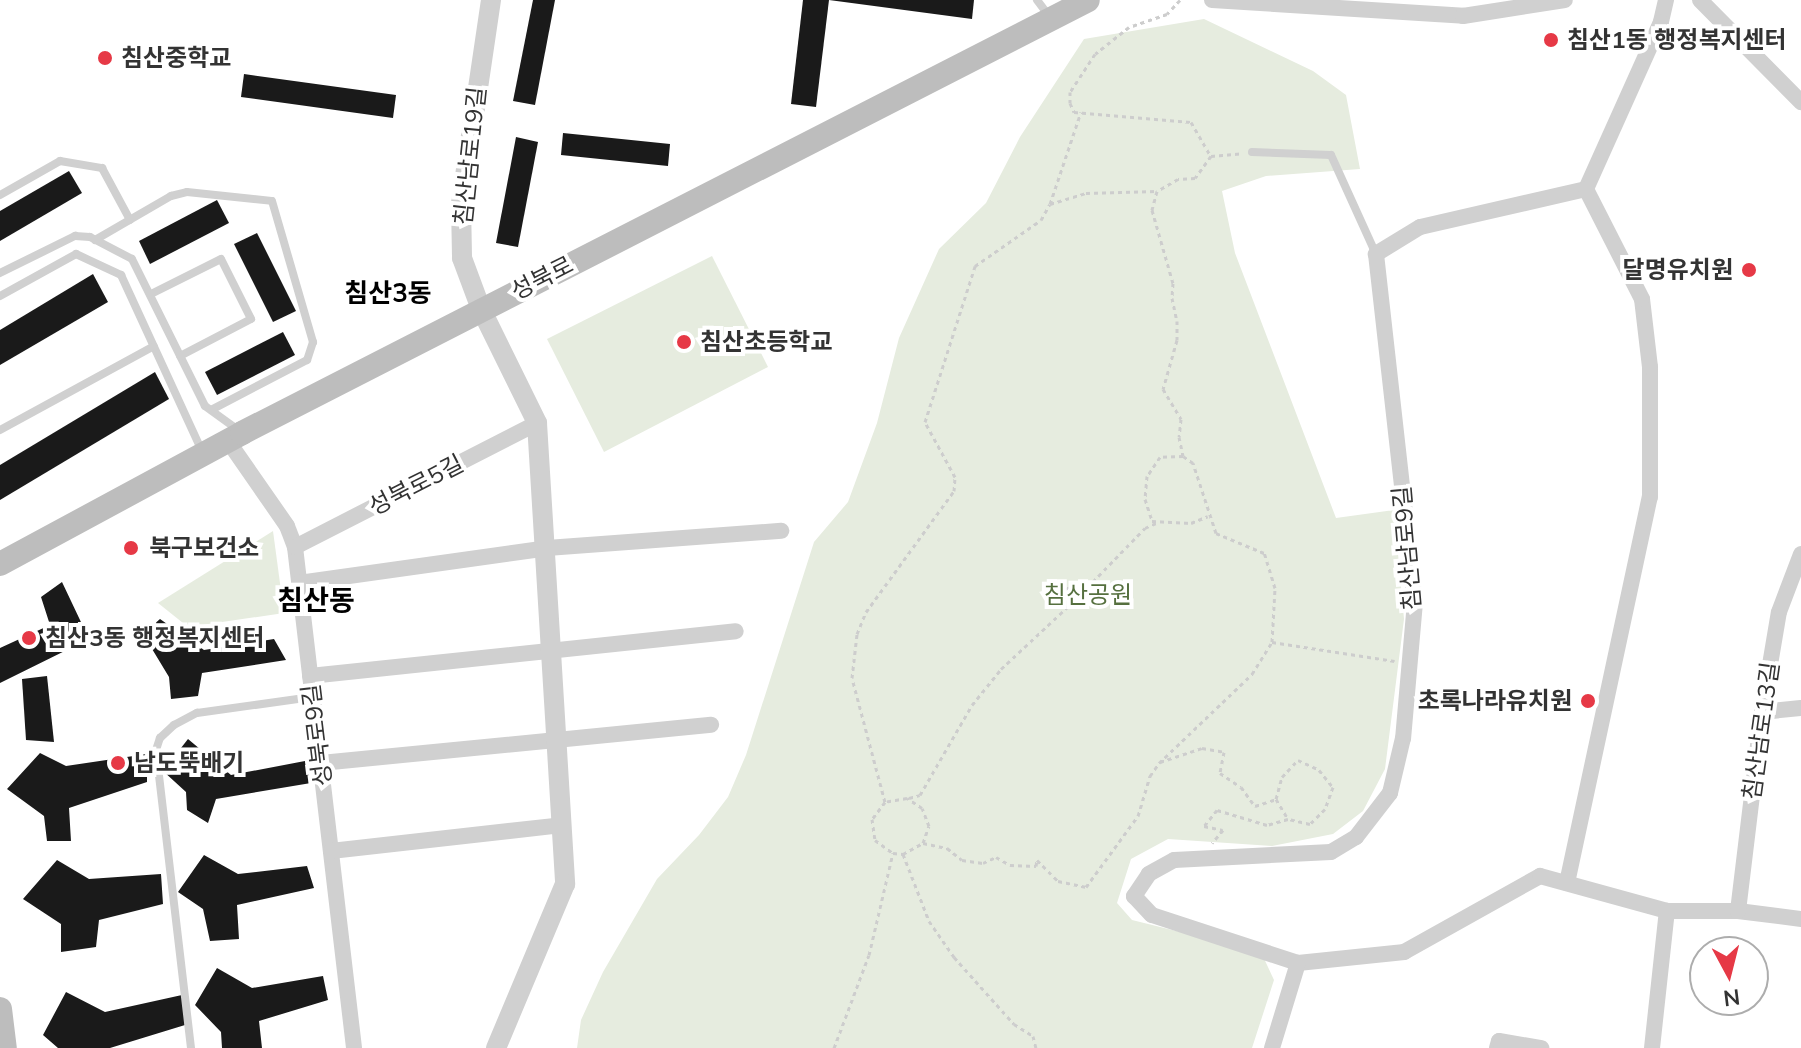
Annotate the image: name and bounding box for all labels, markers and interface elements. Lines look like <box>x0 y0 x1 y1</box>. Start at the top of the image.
place label: 침산1동 행정복지센터 <box>1567 26 1787 54</box>
marker: 침산1동 행정복지센터 <box>1542 31 1560 49</box>
place label: 침산중학교 <box>121 44 231 72</box>
marker: 침산중학교 <box>96 49 114 67</box>
street label: 침산남로19길 <box>448 85 492 227</box>
street label: 성북로 <box>506 250 578 306</box>
place label: 달명유치원 <box>1623 256 1733 284</box>
marker: 달명유치원 <box>1740 261 1758 279</box>
district label: 침산3동 <box>344 277 432 309</box>
place label: 침산초등학교 <box>700 328 832 356</box>
marker: 침산초등학교 <box>675 333 693 351</box>
street label: 성북로5길 <box>364 449 468 521</box>
street label: 침산남로9길 <box>1387 485 1427 611</box>
place label: 북구보건소 <box>149 534 259 562</box>
marker: 북구보건소 <box>120 537 142 559</box>
park label: 침산공원 <box>1044 581 1132 609</box>
district label: 침산동 <box>277 583 355 617</box>
place label: 침산3동 행정복지센터 <box>45 624 265 652</box>
marker: 침산3동 행정복지센터 <box>20 629 38 647</box>
street label: 침산남로13길 <box>1737 660 1785 802</box>
street label: 성북로9길 <box>296 682 338 788</box>
place label: 초록나라유치원 <box>1417 687 1572 715</box>
marker: 초록나라유치원 <box>1579 692 1597 710</box>
place label: 남도뚝배기 <box>134 749 244 777</box>
marker: 남도뚝배기 <box>109 754 127 772</box>
north arrow <box>1689 936 1769 1016</box>
text: N <box>1722 983 1742 1013</box>

